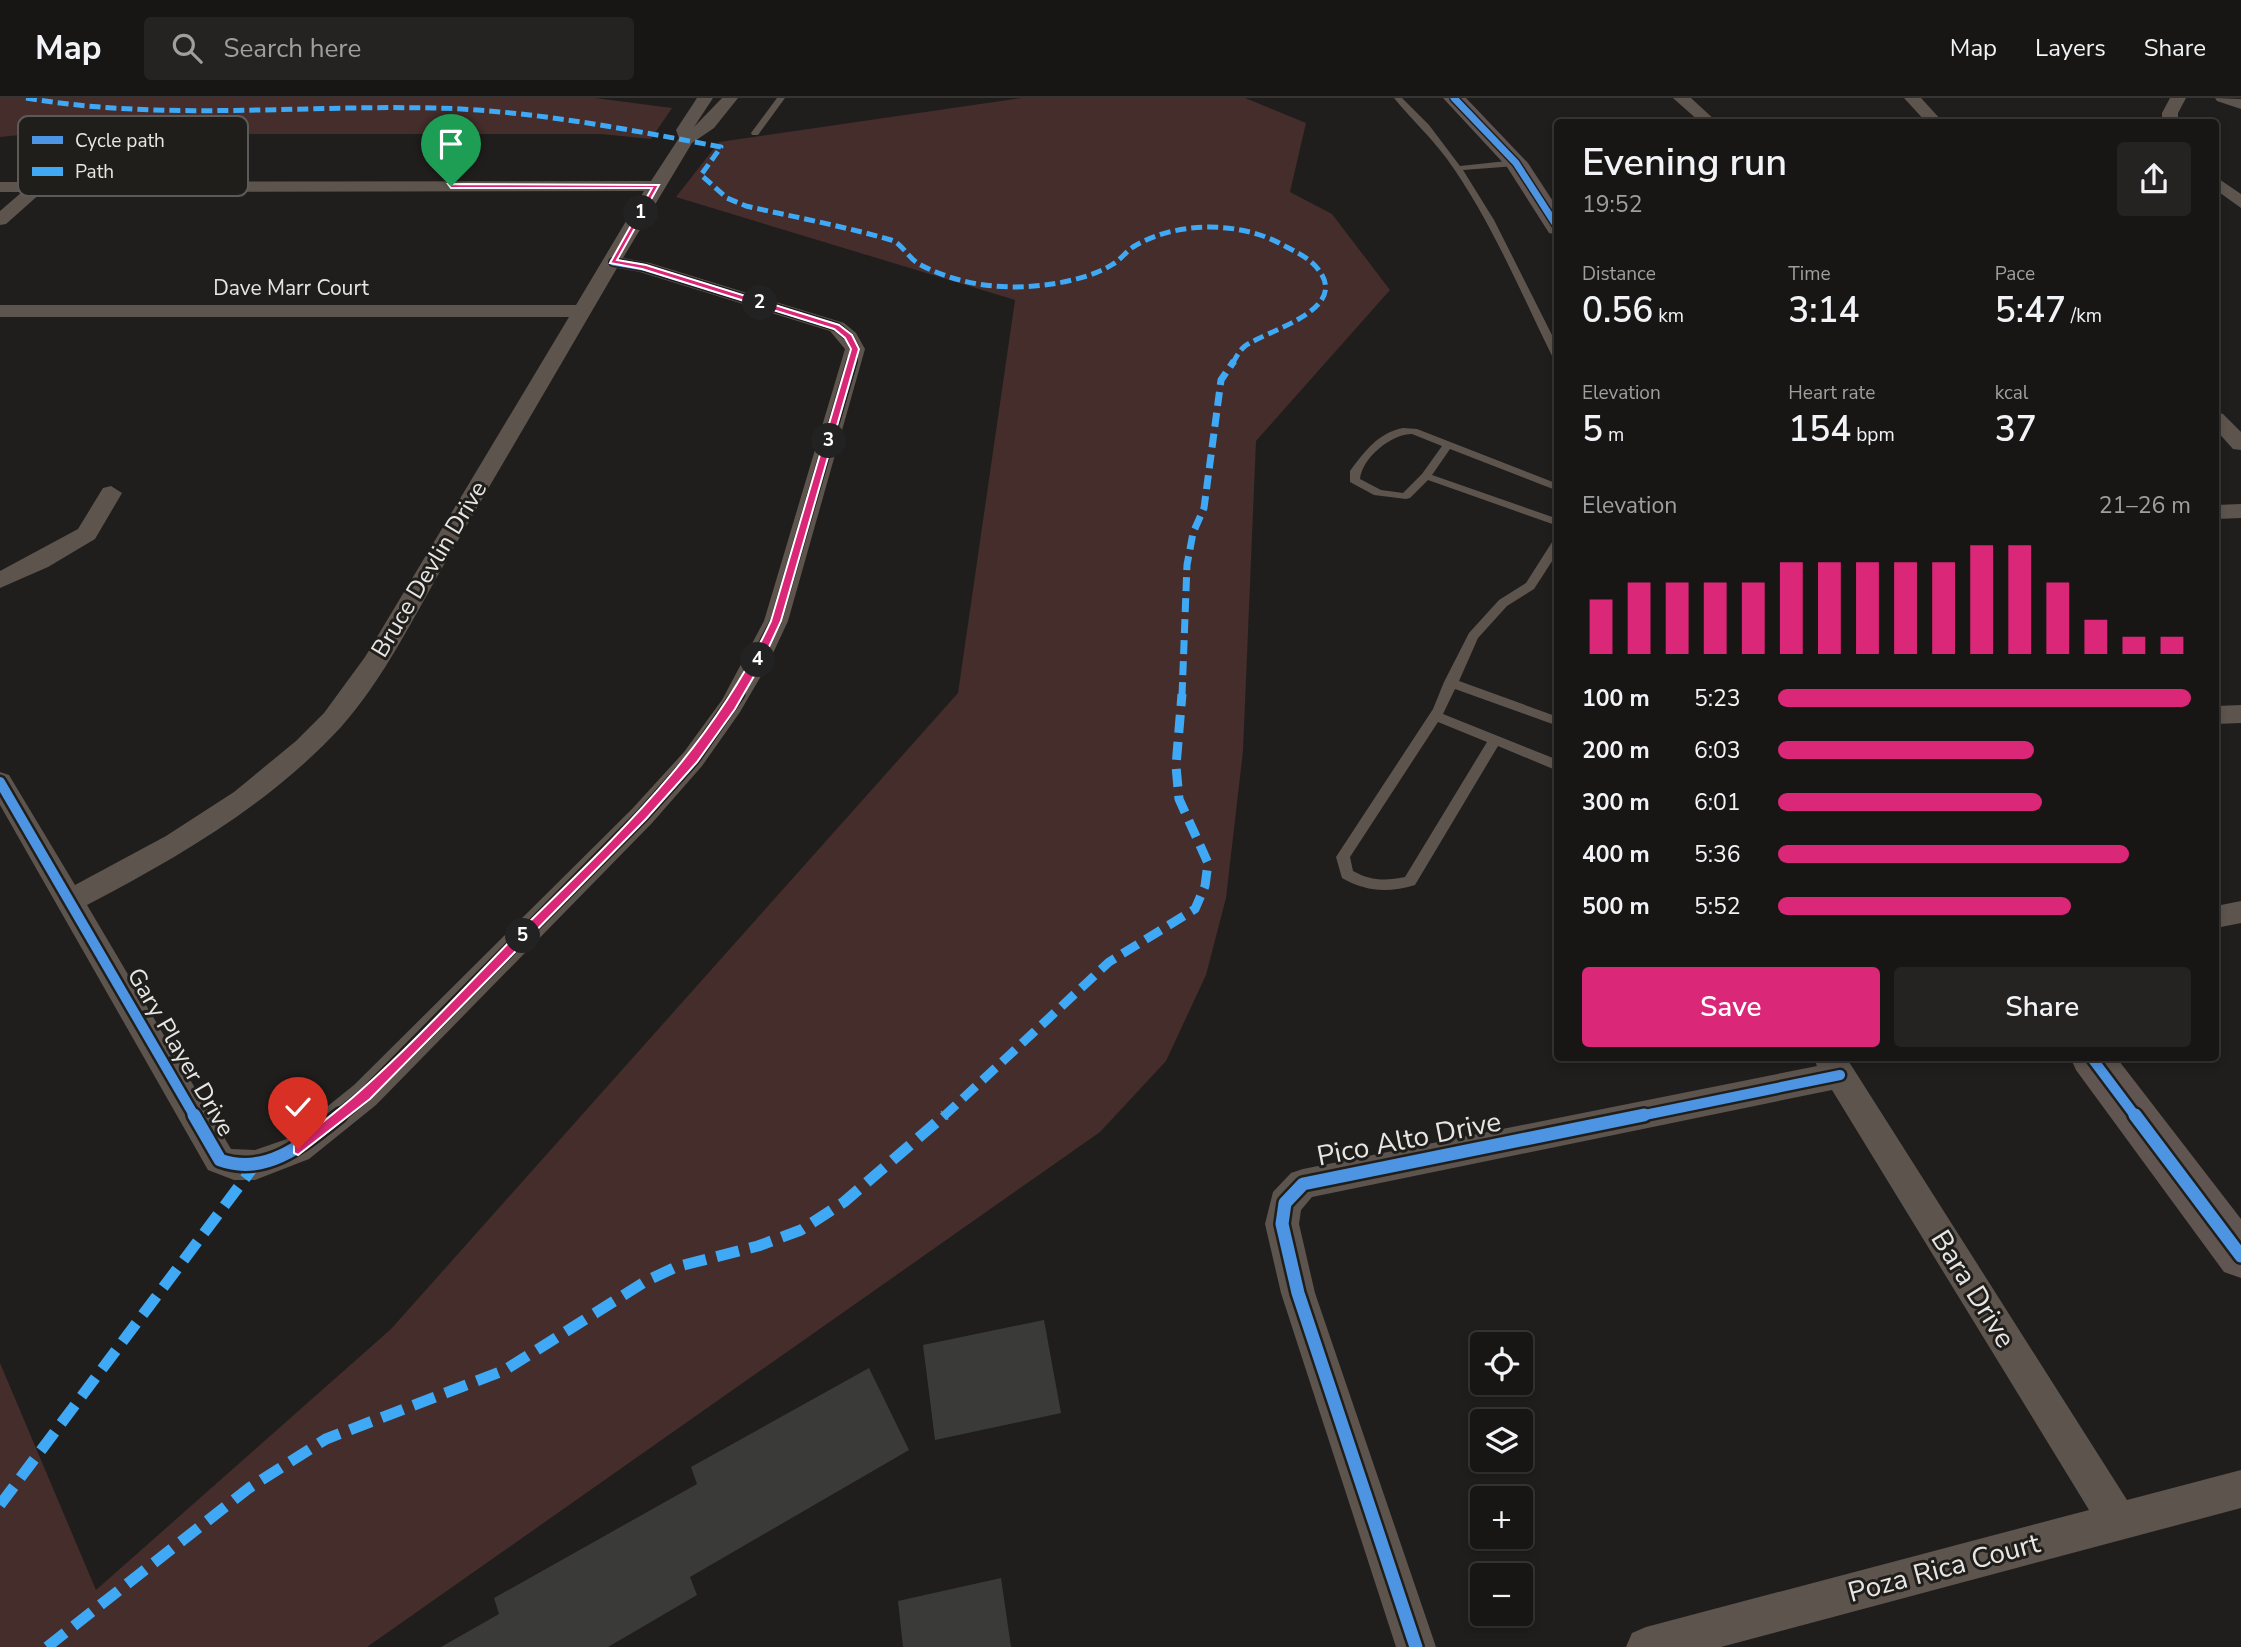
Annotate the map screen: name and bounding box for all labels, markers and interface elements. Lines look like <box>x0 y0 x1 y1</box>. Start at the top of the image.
search box <box>144 17 634 80</box>
text: Map <box>35 26 102 71</box>
icon: search <box>168 29 206 67</box>
text: Search here <box>224 31 361 66</box>
text: Map <box>1950 32 1997 64</box>
text: Layers <box>2035 32 2106 64</box>
text: Share <box>2144 32 2206 64</box>
pin <box>421 114 481 186</box>
legend <box>18 116 248 196</box>
icon: arrive <box>432 125 470 163</box>
text: Cycle path <box>75 128 165 154</box>
text: Evening run <box>1582 137 1787 188</box>
button: share <box>2117 142 2191 216</box>
text: Path <box>75 159 114 185</box>
text: 19:52 <box>1582 189 1642 220</box>
pin: 1 <box>624 195 658 230</box>
text: 1 <box>635 199 646 225</box>
text: Distance <box>1582 261 1656 287</box>
text: Time <box>1788 261 1831 287</box>
text: Pace <box>1995 261 2035 287</box>
street label: Dave Marr Court <box>213 274 369 302</box>
pin: 2 <box>742 286 778 320</box>
text: 0.56 <box>1582 287 1653 334</box>
text: 3:14 <box>1788 287 1860 334</box>
text: 5:47 <box>1995 287 2066 334</box>
text: 2 <box>754 289 765 315</box>
text: km <box>1653 303 1684 329</box>
text: /km <box>2066 303 2102 329</box>
text: Elevation <box>1582 380 1661 406</box>
text: Heart rate <box>1788 380 1875 406</box>
text: kcal <box>1995 380 2028 406</box>
text: 5 <box>1582 406 1603 453</box>
text: 154 <box>1788 406 1851 453</box>
text: 37 <box>1995 406 2037 453</box>
text: m <box>1603 422 1624 448</box>
text: bpm <box>1851 422 1895 448</box>
pin: 3 <box>812 424 846 458</box>
text: 3 <box>823 427 834 453</box>
street label: Bruce Devlin Drive <box>364 475 494 663</box>
text: Elevation <box>1582 490 1677 521</box>
text: 21–26 m <box>2099 490 2191 521</box>
pin: 4 <box>740 642 776 678</box>
text: 4 <box>752 646 763 672</box>
text: 100 m <box>1582 683 1650 714</box>
text: 5:23 <box>1694 683 1741 714</box>
text: 200 m <box>1582 735 1650 766</box>
text: 6:03 <box>1694 735 1741 766</box>
text: 300 m <box>1582 787 1650 818</box>
text: 6:01 <box>1694 787 1741 818</box>
text: 400 m <box>1582 839 1650 870</box>
text: 5:36 <box>1694 839 1741 870</box>
text: 500 m <box>1582 891 1650 922</box>
text: 5:52 <box>1694 891 1741 922</box>
pin: 5 <box>505 918 540 954</box>
text: 5 <box>517 922 528 948</box>
street label: Gary Player Drive <box>120 962 242 1142</box>
button: Save <box>1582 967 1880 1047</box>
button: Share <box>1894 967 2191 1047</box>
pin <box>268 1077 328 1149</box>
icon: check <box>279 1088 317 1126</box>
street label: Pico Alto Drive <box>1314 1103 1504 1175</box>
street label: Bara Drive <box>1922 1223 2024 1355</box>
map controls <box>1470 1332 1533 1626</box>
button: locate <box>1470 1332 1533 1395</box>
button: layers <box>1470 1409 1533 1472</box>
button: + <box>1470 1486 1533 1549</box>
street label: Poza Rica Court <box>1844 1524 2044 1612</box>
button: − <box>1470 1563 1533 1626</box>

